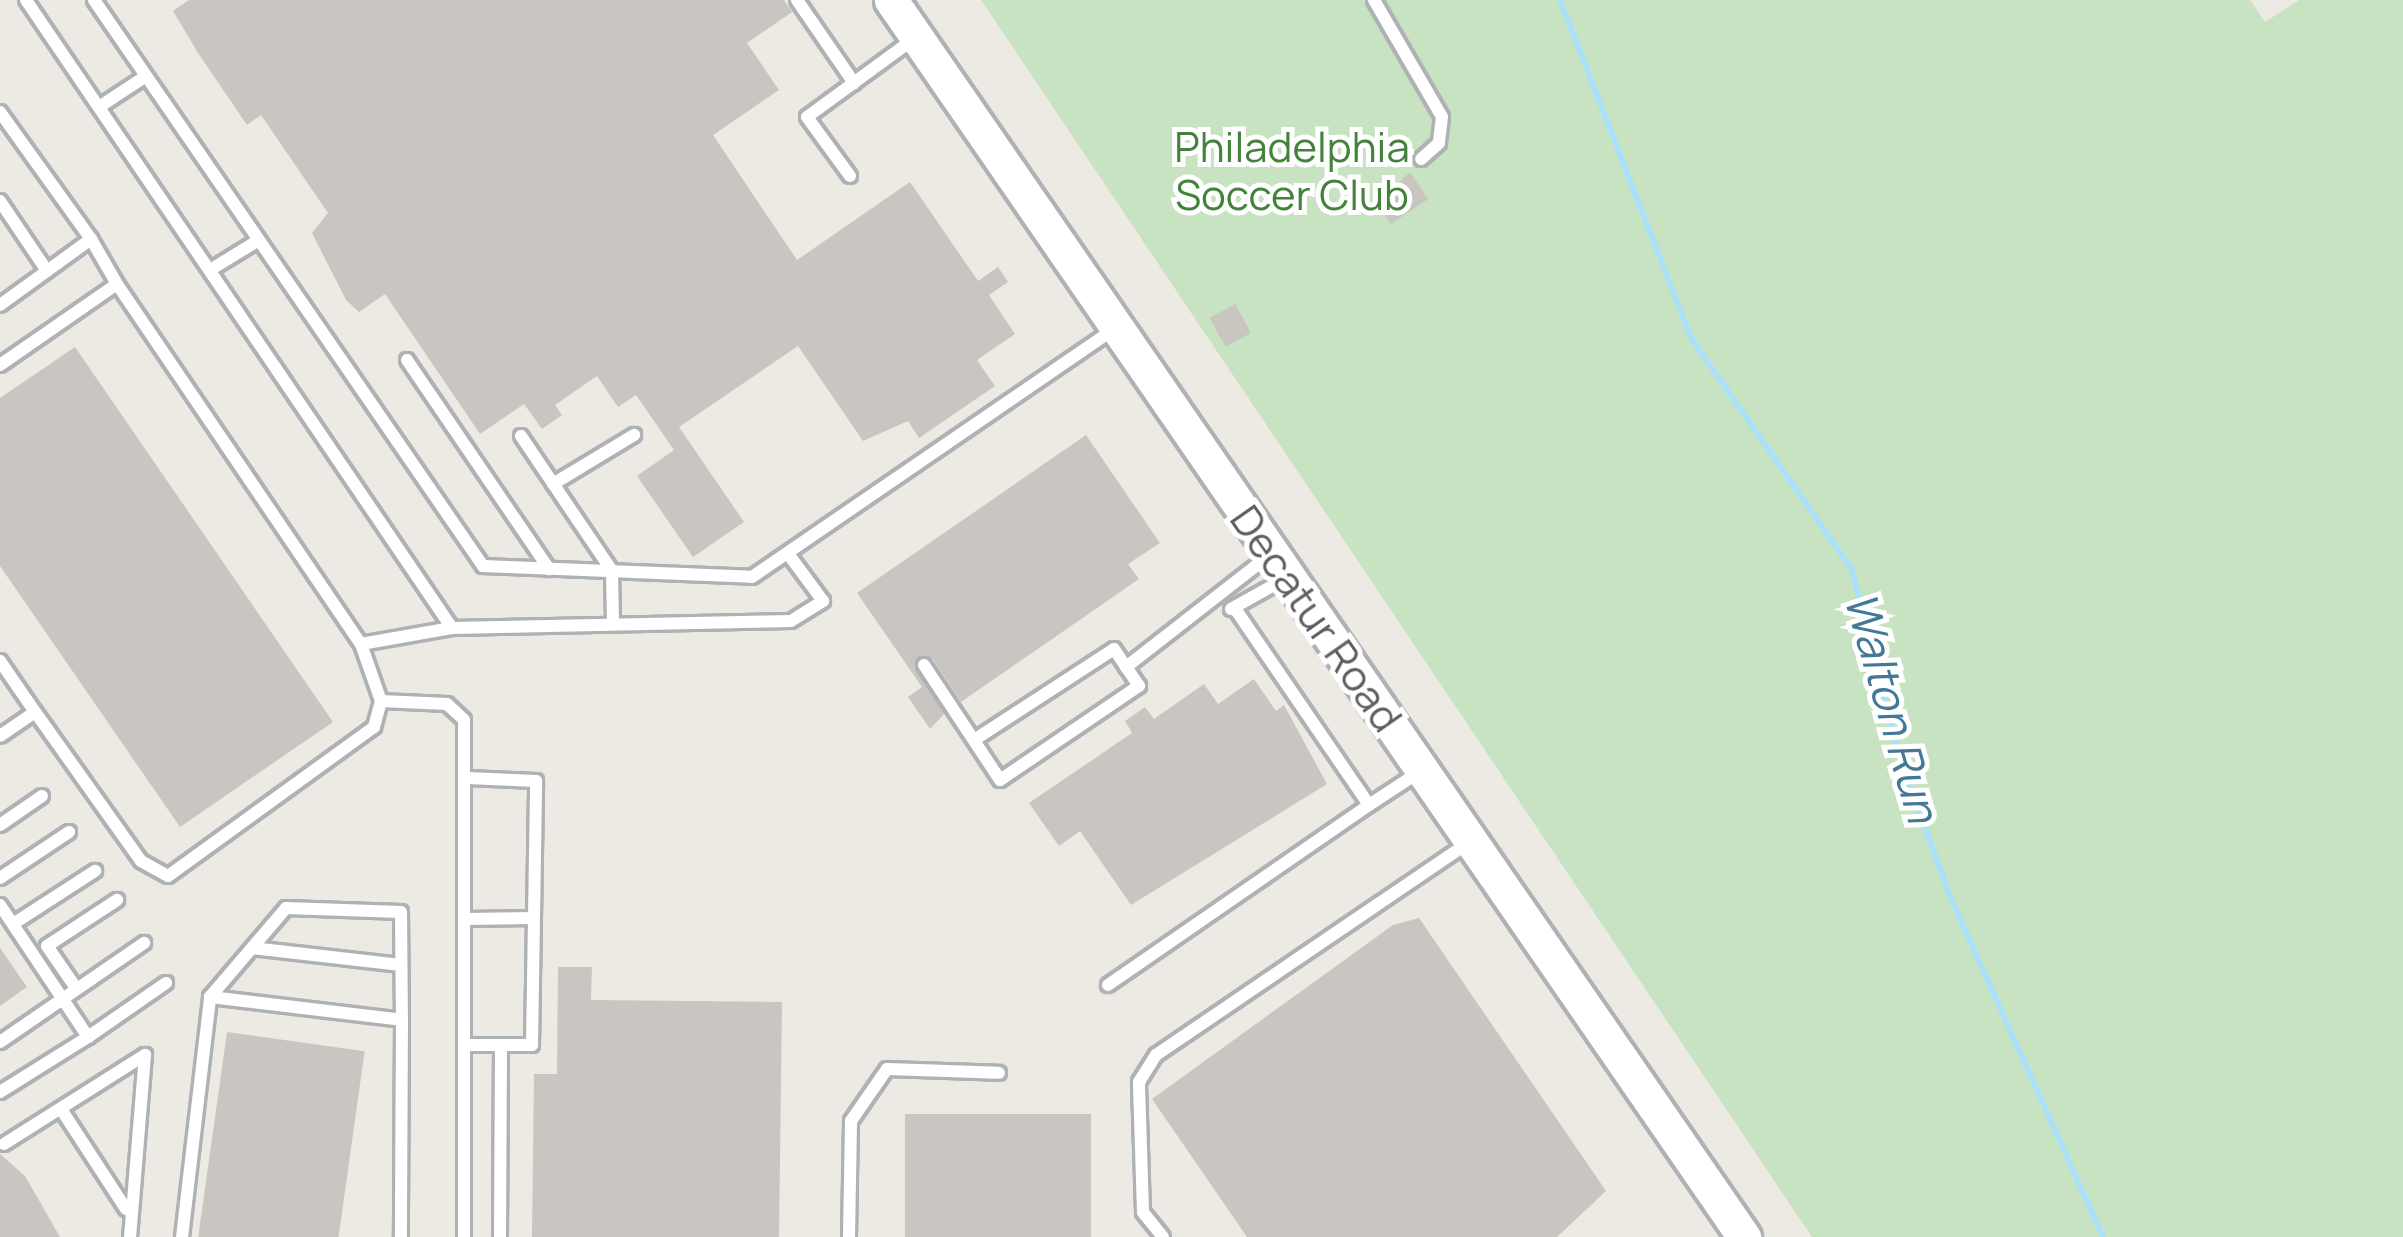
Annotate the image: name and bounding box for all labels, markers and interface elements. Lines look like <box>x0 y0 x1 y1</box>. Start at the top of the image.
park label: Philadelphia Soccer Club <box>1174 121 1410 219</box>
street label: Decatur Road <box>1221 495 1413 741</box>
water label: Walton Run <box>1833 586 1951 828</box>

